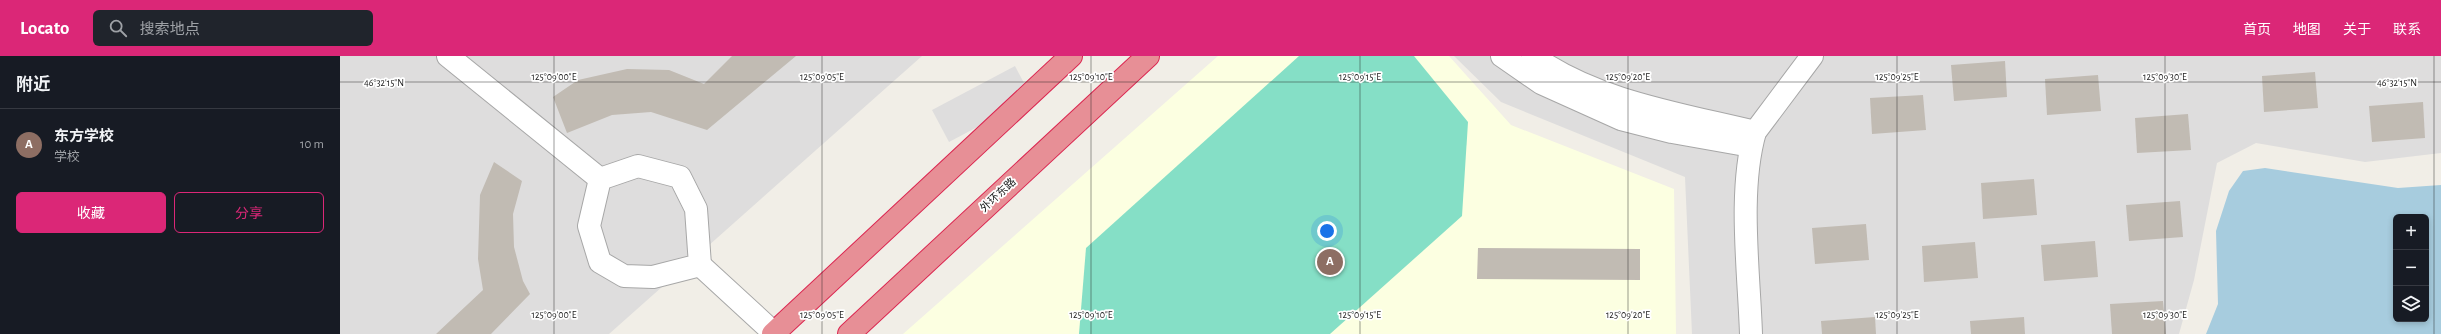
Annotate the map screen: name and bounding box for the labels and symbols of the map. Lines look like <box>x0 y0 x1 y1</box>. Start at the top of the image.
text: 125°09'00"E <box>532 72 577 82</box>
text: 125°09'05"E <box>800 72 844 82</box>
text: 125°09'10"E <box>1069 72 1113 82</box>
text: 125°09'15"E <box>1339 72 1381 82</box>
text: 125°09'20"E <box>1606 72 1650 82</box>
text: 125°09'25"E <box>1875 72 1919 82</box>
text: 125°09'30"E <box>2143 72 2187 82</box>
text: 46°32'15"N <box>364 78 404 88</box>
text: 46°32'15"N <box>2377 78 2417 88</box>
street label: 外环东路 <box>977 175 1018 214</box>
your location <box>1317 221 1337 241</box>
pin: A <box>1317 247 1343 277</box>
text: 125°09'00"E <box>532 310 577 320</box>
text: 125°09'05"E <box>800 310 844 320</box>
text: 125°09'10"E <box>1069 310 1113 320</box>
text: 125°09'15"E <box>1339 310 1381 320</box>
text: 125°09'20"E <box>1606 310 1650 320</box>
text: 125°09'25"E <box>1875 310 1919 320</box>
text: 125°09'30"E <box>2143 310 2187 320</box>

